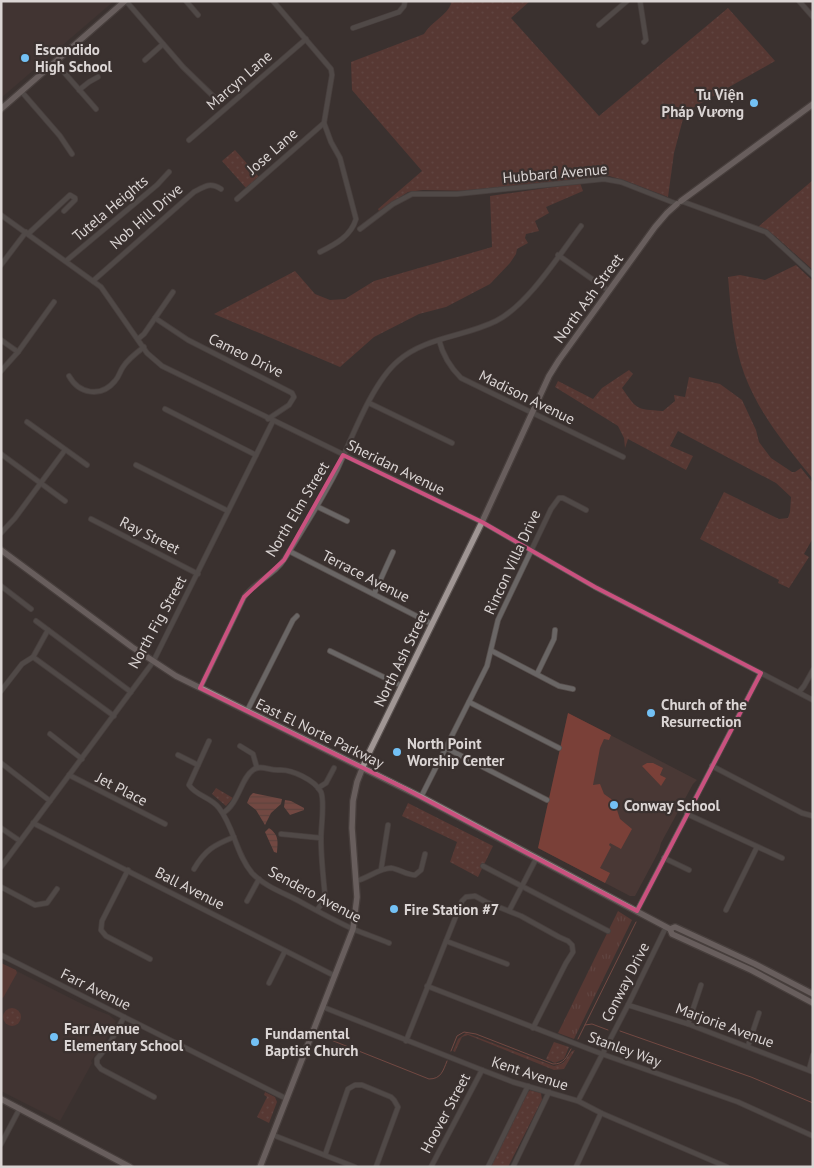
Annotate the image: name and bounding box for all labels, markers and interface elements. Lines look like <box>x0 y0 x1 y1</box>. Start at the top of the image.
place label: Escondido High School <box>35 40 113 76</box>
street label: Marcyn Lane <box>202 46 276 114</box>
marker: Escondido High School <box>19 52 31 64</box>
place label: Tu Viện Pháp Vương <box>662 85 744 121</box>
marker: Tu Viện Pháp Vương <box>748 97 760 109</box>
street label: Jose Lane <box>242 124 301 179</box>
street label: Hubbard Avenue <box>502 159 608 187</box>
street label: Tutela Heights <box>68 171 152 245</box>
street label: Nob Hill Drive <box>106 179 186 253</box>
street label: North Ash Street <box>549 249 627 347</box>
street label: Cameo Drive <box>205 329 287 381</box>
street label: Madison Avenue <box>476 366 578 428</box>
street label: Sheridan Avenue <box>344 435 448 499</box>
street label: North Elm Street <box>261 458 333 560</box>
street label: Rincon Villa Drive <box>479 506 545 618</box>
street label: Ray Street <box>117 512 183 558</box>
street label: Terrace Avenue <box>319 546 413 606</box>
street label: North Fig Street <box>124 572 190 672</box>
street label: North Ash Street <box>369 606 433 710</box>
street label: East El Norte Parkway <box>253 694 387 772</box>
place label: Church of the Resurrection <box>661 695 747 731</box>
marker: Church of the Resurrection <box>645 707 657 719</box>
place label: North Point Worship Center <box>407 734 505 770</box>
marker: North Point Worship Center <box>391 746 403 758</box>
street label: Jet Place <box>92 768 151 810</box>
place label: Conway School <box>624 796 720 815</box>
marker: Conway School <box>608 799 620 811</box>
street label: Sendero Avenue <box>265 861 365 927</box>
street label: Ball Avenue <box>152 862 228 914</box>
place label: Fire Station #7 <box>404 900 499 919</box>
marker: Fire Station #7 <box>388 903 400 915</box>
street label: Conway Drive <box>597 939 653 1025</box>
street label: Farr Avenue <box>58 964 134 1014</box>
street label: Marjorie Avenue <box>673 998 777 1052</box>
place label: Farr Avenue Elementary School <box>64 1019 184 1055</box>
place label: Fundamental Baptist Church <box>265 1024 358 1060</box>
street label: Stanley Way <box>586 1027 664 1071</box>
marker: Farr Avenue Elementary School <box>48 1031 60 1043</box>
marker: Fundamental Baptist Church <box>249 1036 261 1048</box>
street label: Kent Avenue <box>489 1052 571 1094</box>
street label: Hoover Street <box>416 1070 474 1156</box>

